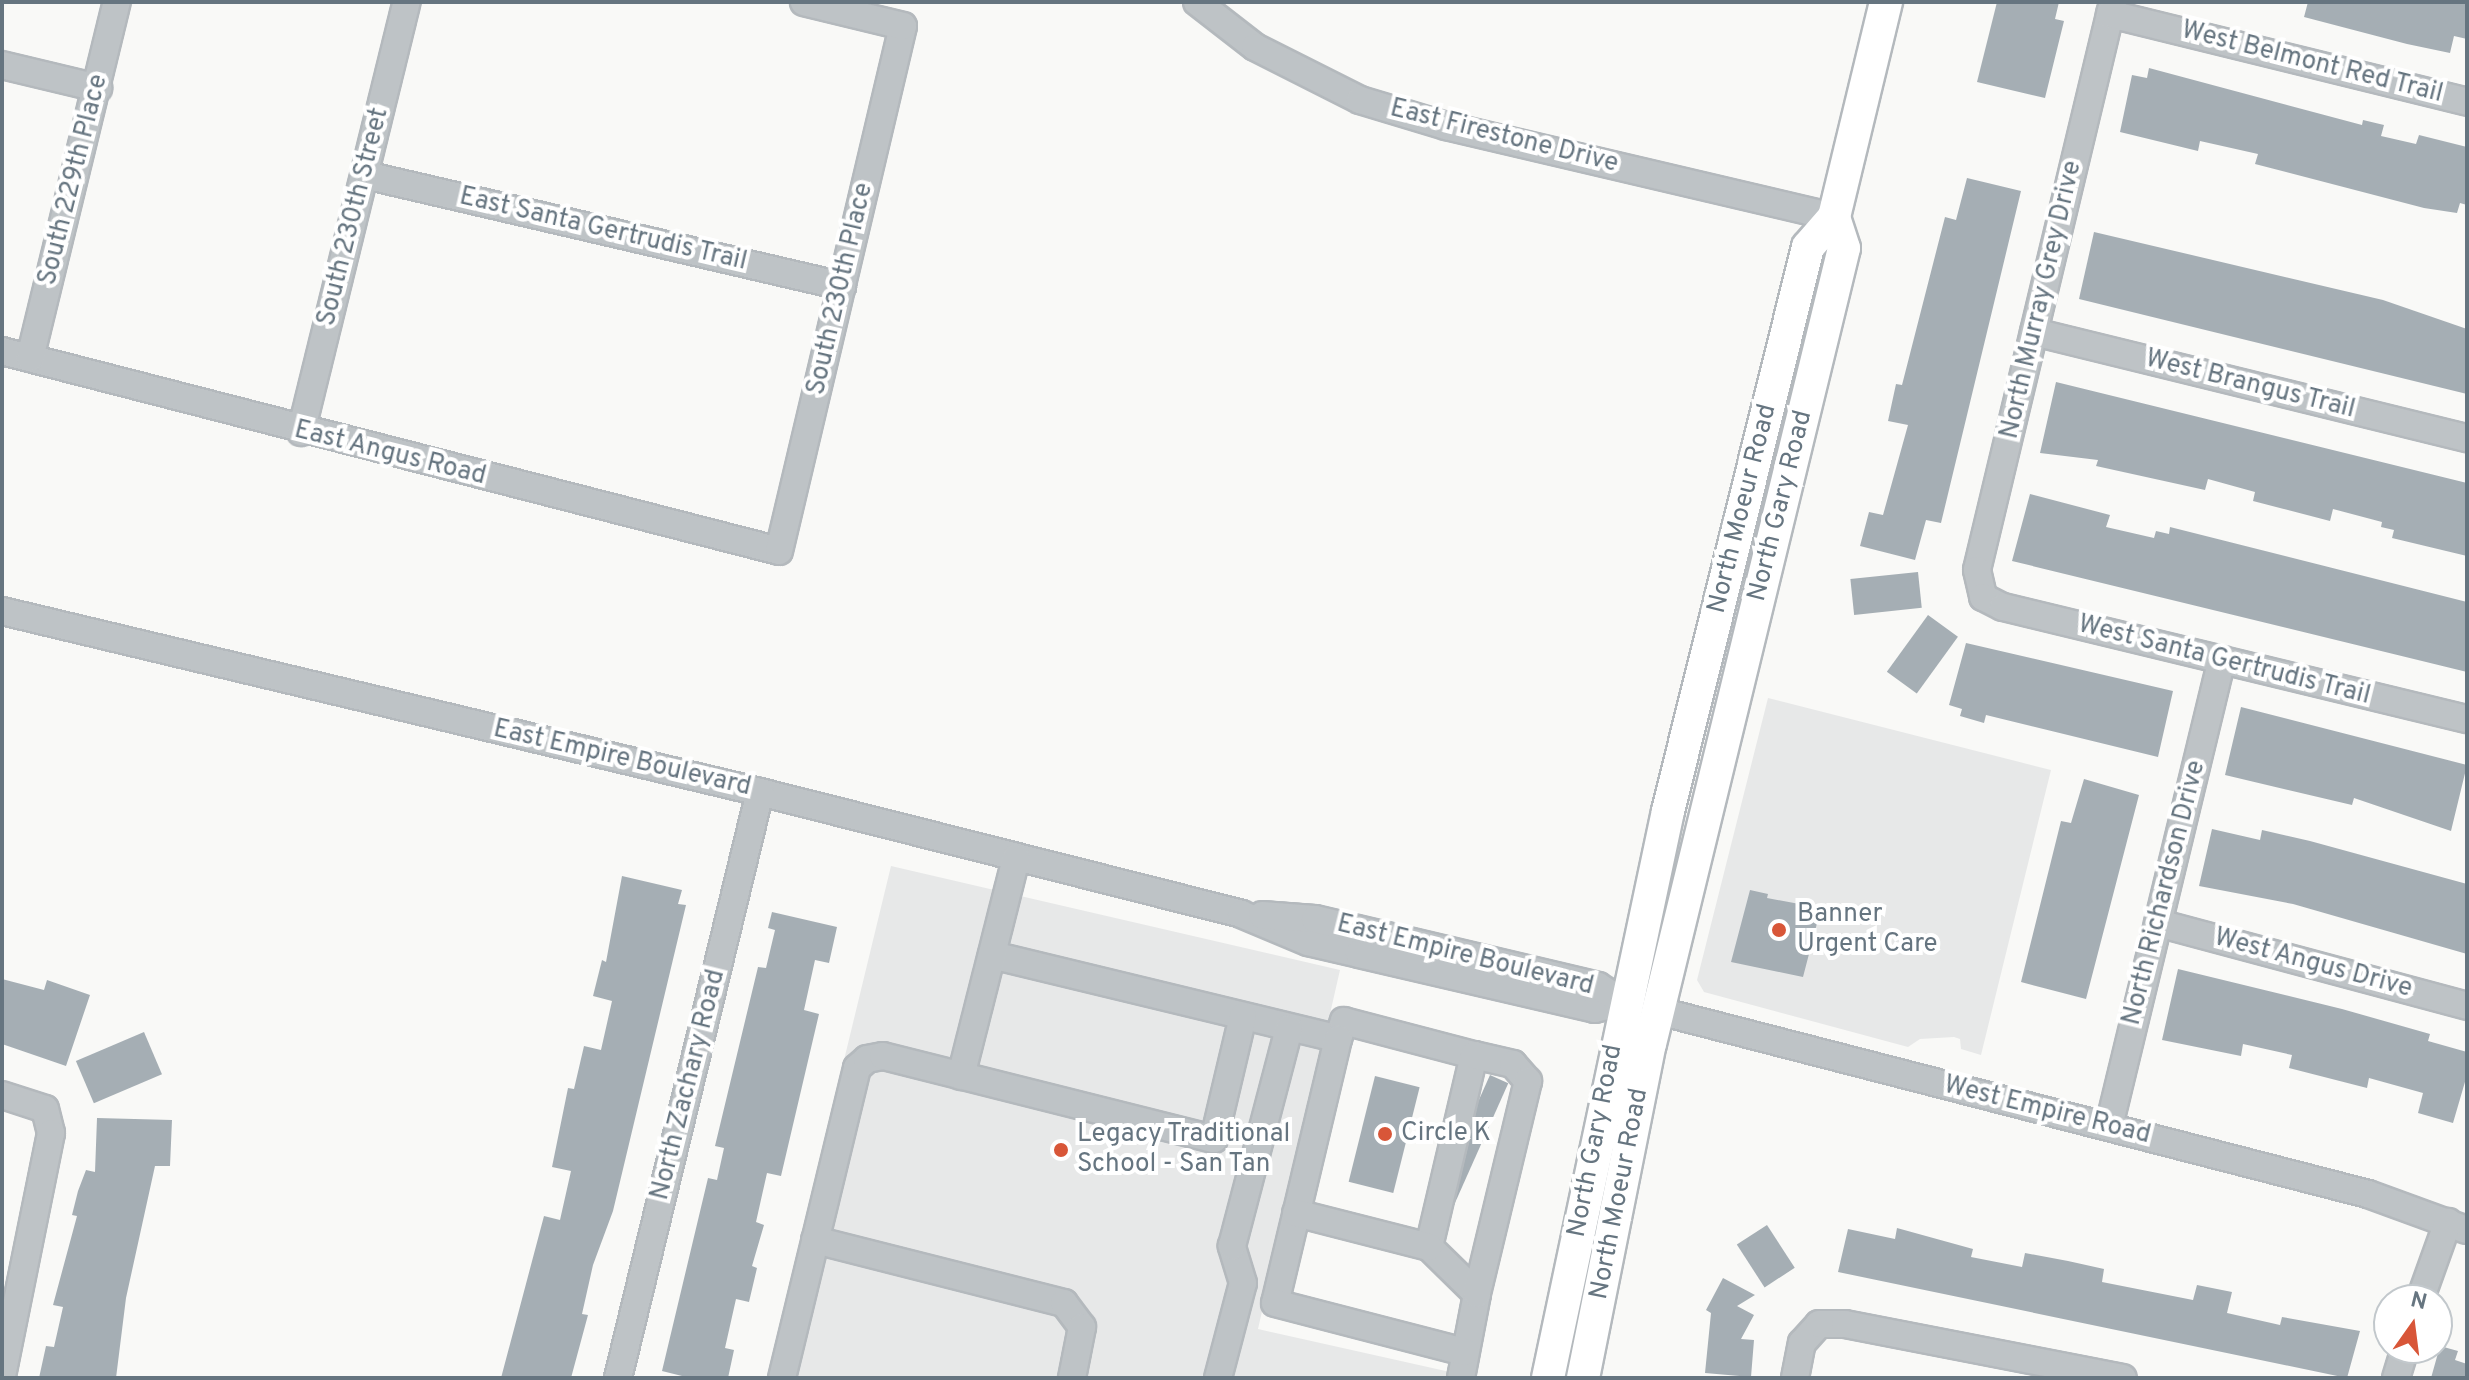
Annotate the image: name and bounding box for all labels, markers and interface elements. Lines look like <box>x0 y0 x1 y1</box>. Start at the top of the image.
street label: West Belmont Red Trail <box>2178 15 2446 111</box>
street label: South 229th Place <box>33 71 115 289</box>
street label: East Firestone Drive <box>1387 94 1621 180</box>
street label: South 230th Street <box>312 105 396 329</box>
street label: North Murray Grey Drive <box>1995 158 2089 442</box>
street label: South 230th Place <box>801 180 881 398</box>
street label: East Santa Gertrudis Trail <box>456 182 750 278</box>
street label: West Brangus Trail <box>2142 344 2358 426</box>
street label: North Moeur Road <box>1702 401 1784 617</box>
street label: North Gary Road <box>1742 407 1820 605</box>
street label: East Angus Road <box>290 415 490 493</box>
street label: West Santa Gertrudis Trail <box>2074 609 2374 713</box>
street label: East Empire Boulevard <box>490 714 754 804</box>
street label: North Richardson Drive <box>2117 757 2213 1029</box>
place label: Banner Urgent Care <box>1797 899 1938 960</box>
street label: East Empire Boulevard <box>1334 909 1596 1003</box>
marker: Banner Urgent Care <box>1768 919 1790 941</box>
street label: West Angus Drive <box>2210 922 2416 1006</box>
street label: North Zachary Road <box>645 966 733 1204</box>
street label: North Gary Road <box>1562 1042 1630 1240</box>
street label: West Empire Road <box>1940 1070 2154 1152</box>
street label: North Moeur Road <box>1584 1086 1656 1302</box>
place label: Circle K <box>1401 1118 1491 1150</box>
place label: Legacy Traditional School - San Tan <box>1077 1119 1291 1180</box>
marker: Circle K <box>1376 1125 1394 1143</box>
marker: Legacy Traditional School - San Tan <box>1052 1141 1070 1159</box>
north arrow <box>2373 1284 2453 1364</box>
text: N <box>2408 1287 2429 1317</box>

